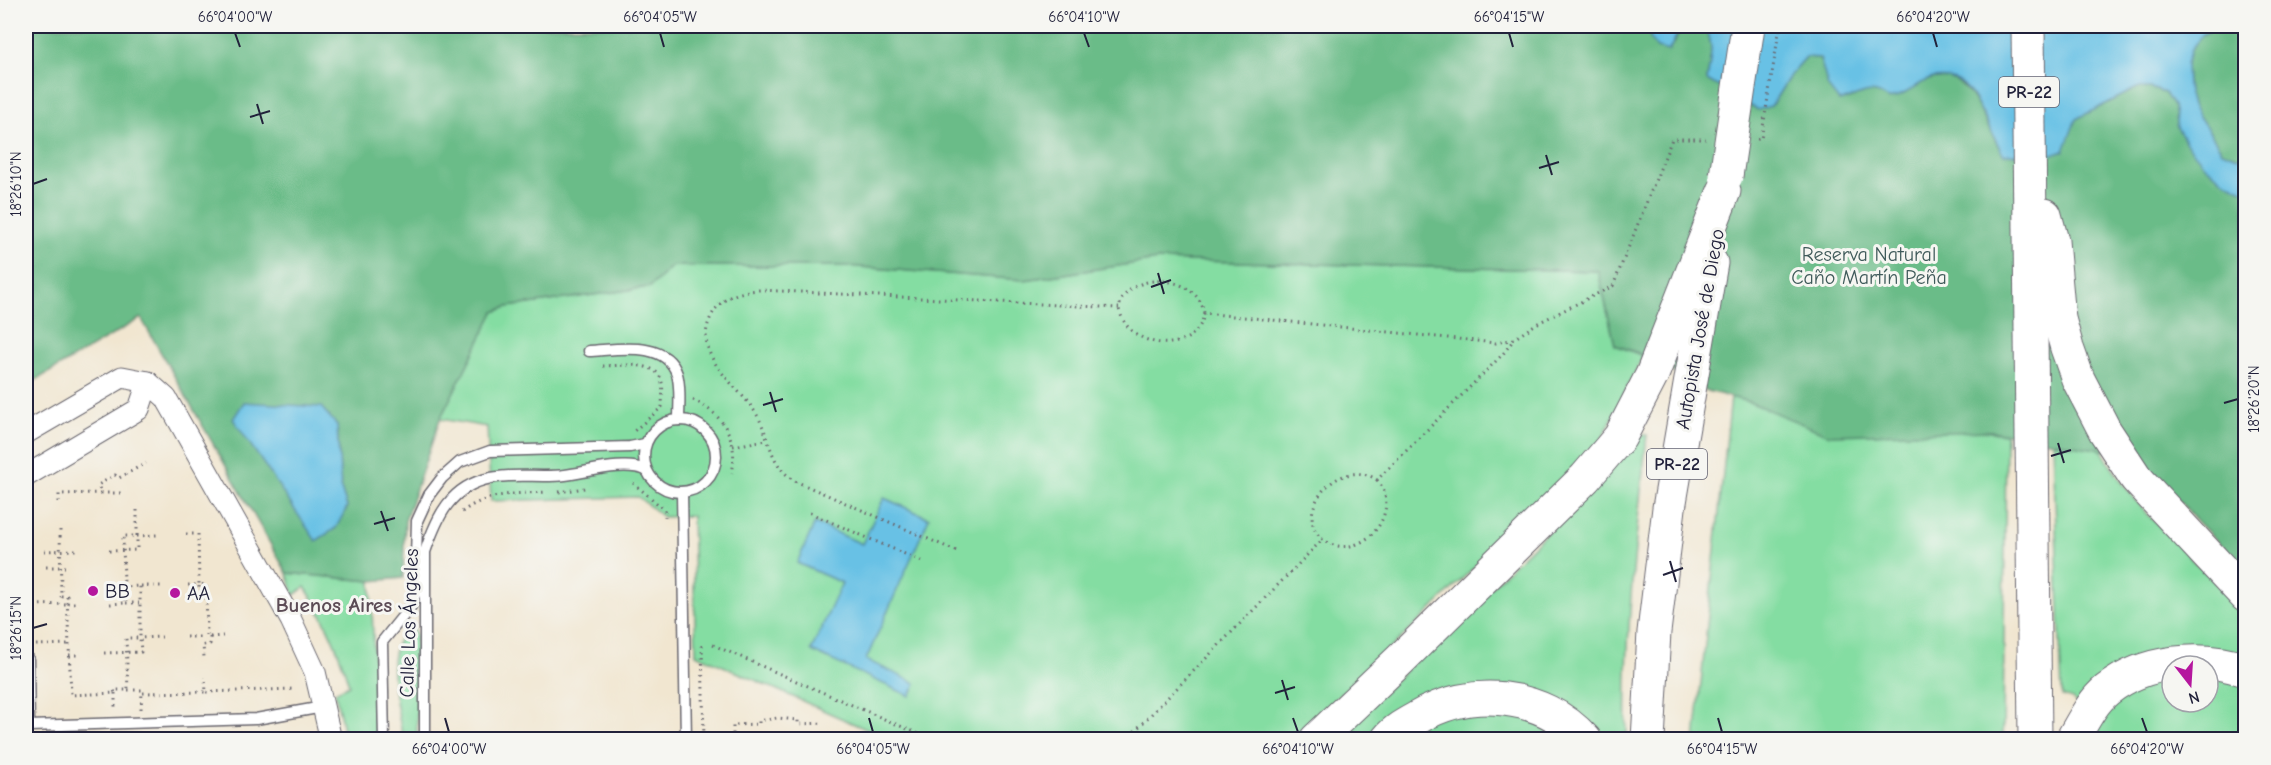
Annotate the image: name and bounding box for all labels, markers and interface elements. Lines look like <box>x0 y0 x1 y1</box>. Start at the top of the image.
text: 66°04'00"W <box>198 8 272 26</box>
text: 66°04'05"W <box>623 8 697 26</box>
text: 66°04'10"W <box>1048 8 1120 26</box>
text: 66°04'15"W <box>1474 8 1544 26</box>
text: 66°04'20"W <box>1896 8 1970 26</box>
road number: PR-22 <box>1999 77 2059 107</box>
text: 18°26'10"N <box>7 151 25 217</box>
street label: Autopista José de Diego <box>1671 227 1729 431</box>
park label: Reserva Natural Caño Martín Peña <box>1791 243 1947 289</box>
text: 18°26'20"N <box>2245 365 2263 433</box>
road number: PR-22 <box>1647 449 1707 479</box>
street label: Calle Los Ángeles <box>394 548 423 698</box>
place label: BB <box>105 580 130 603</box>
place label: AA <box>187 582 211 605</box>
marker: BB <box>86 584 100 598</box>
marker: AA <box>168 586 182 600</box>
district label: Buenos Aires <box>276 593 392 617</box>
text: 18°26'15"N <box>7 596 25 660</box>
north arrow <box>2160 654 2220 714</box>
text: N <box>2186 687 2202 708</box>
text: 66°04'00"W <box>412 740 486 758</box>
text: 66°04'05"W <box>836 740 910 758</box>
text: 66°04'10"W <box>1262 740 1334 758</box>
text: 66°04'15"W <box>1687 740 1757 758</box>
text: 66°04'20"W <box>2110 740 2184 758</box>

